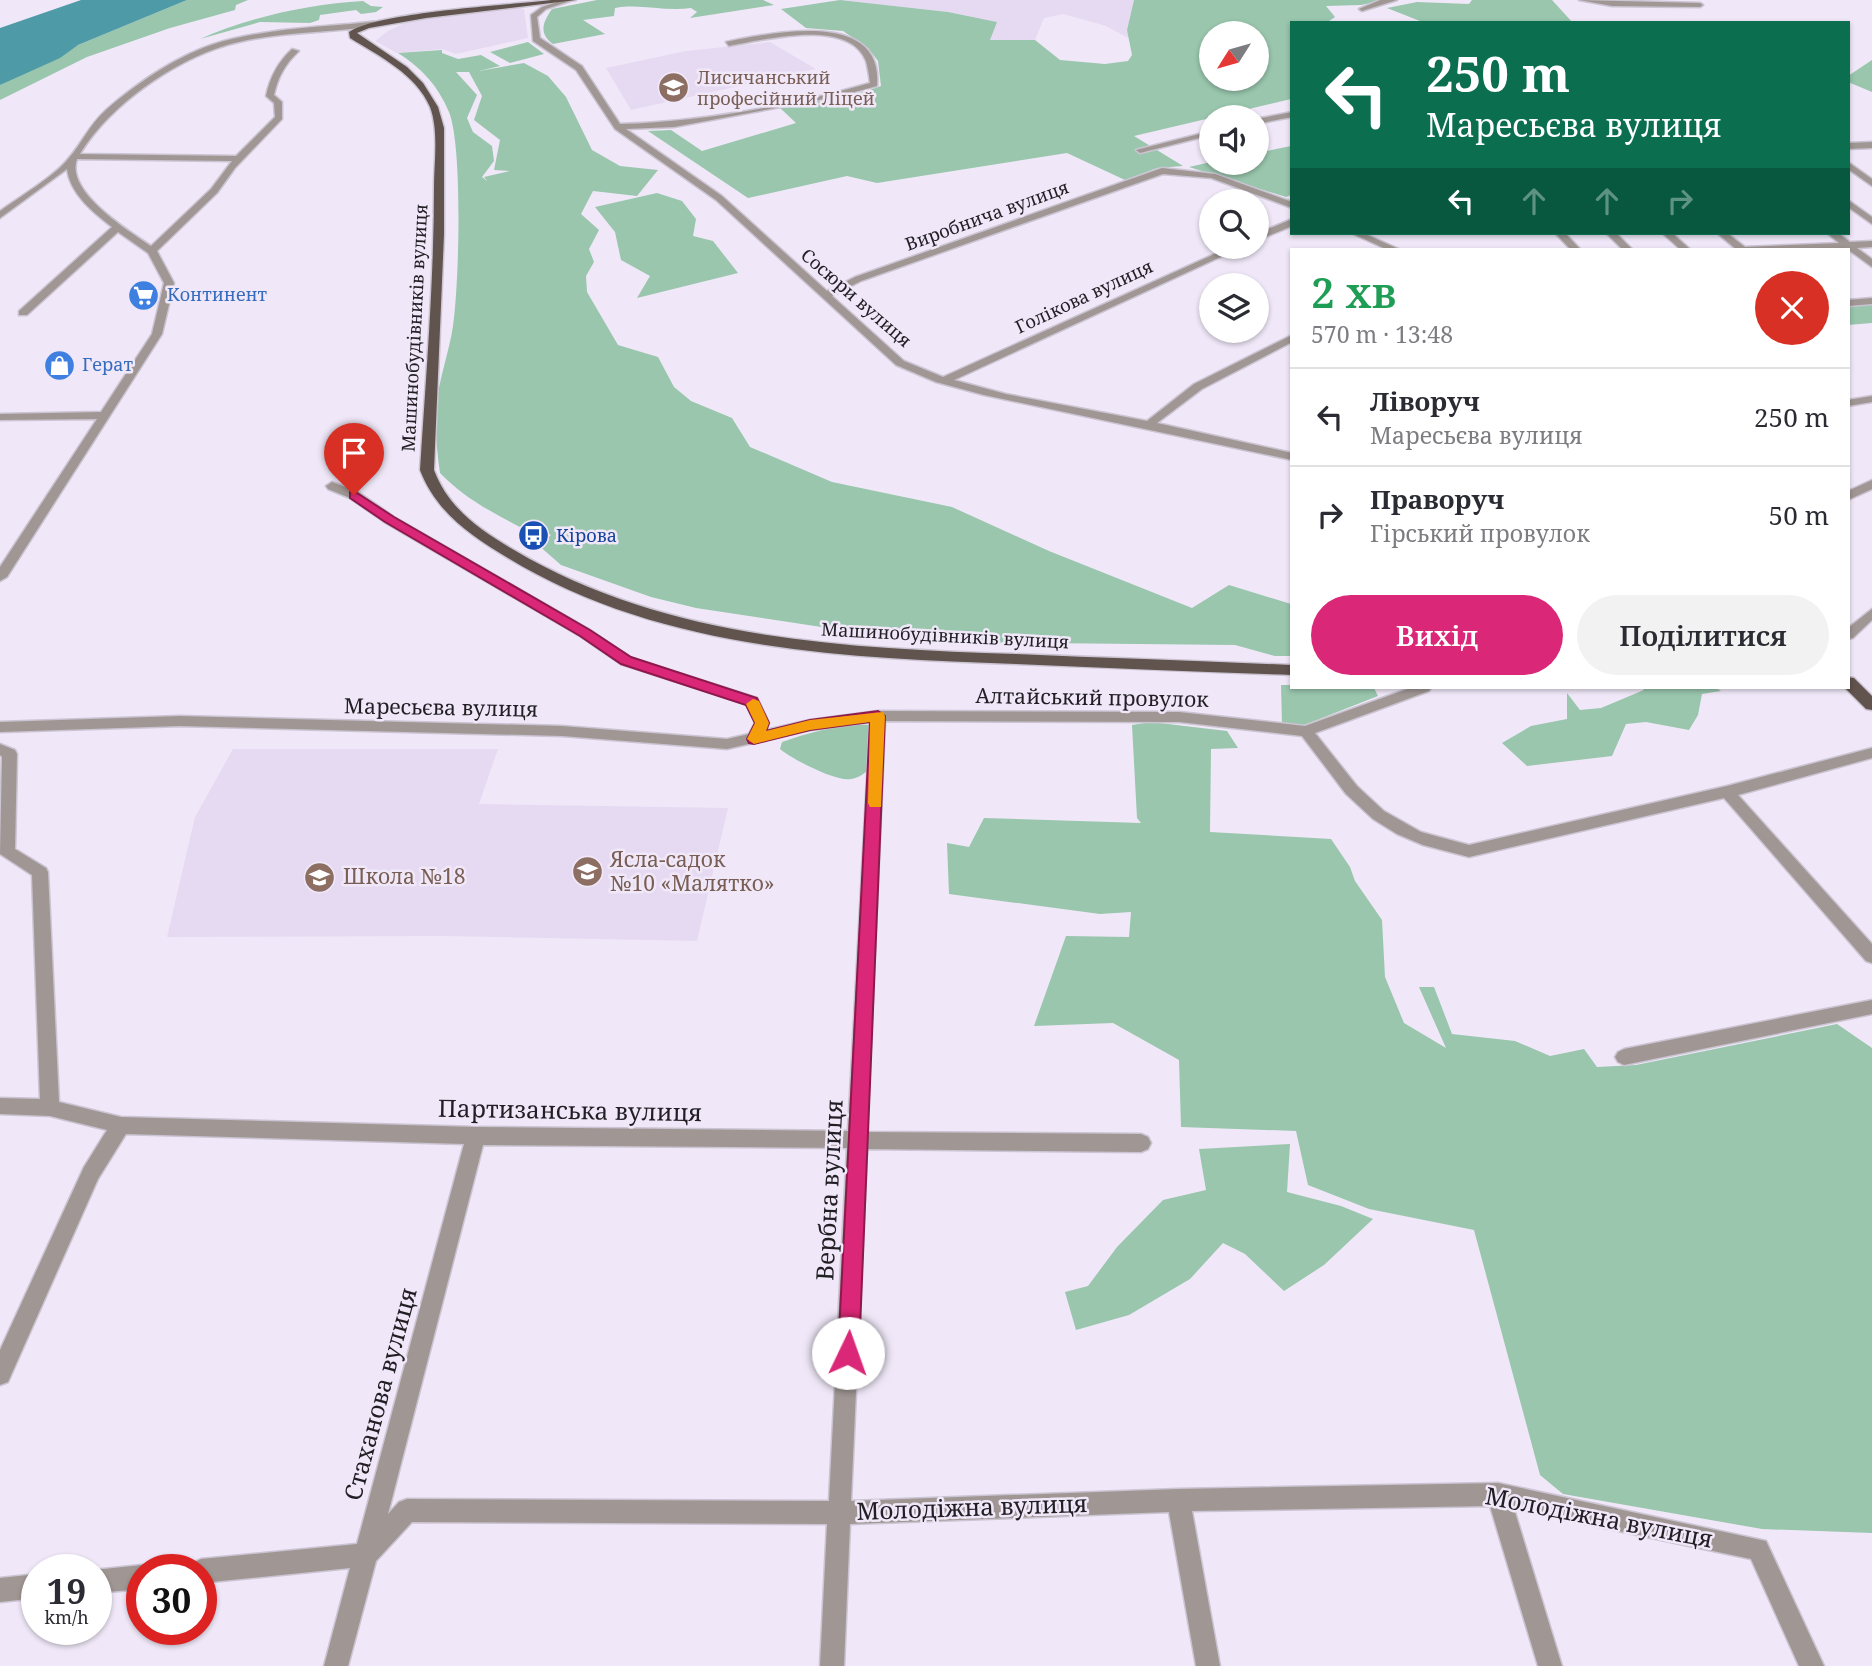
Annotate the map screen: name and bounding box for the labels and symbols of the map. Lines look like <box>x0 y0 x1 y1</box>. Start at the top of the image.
north arrow <box>1199 21 1269 91</box>
place label: Лисичанський професійний Ліцей <box>697 65 875 110</box>
school or university icon: Лисичанський професійний Ліцей <box>657 71 691 105</box>
street label: Виробнича вулиця <box>902 174 1072 256</box>
street label: Машинобудівників вулиця <box>396 203 432 453</box>
street label: Сосюри вулиця <box>796 243 917 352</box>
street label: Голікова вулиця <box>1011 254 1156 339</box>
supermarket icon: Континент <box>127 278 161 312</box>
place label: Континент <box>167 282 268 306</box>
shop icon: Герат <box>42 348 76 382</box>
place label: Герат <box>82 352 133 376</box>
pin <box>324 423 384 495</box>
bus stop icon: Кірова <box>516 519 550 553</box>
place label: Кірова <box>556 523 617 547</box>
street label: Машинобудівників вулиця <box>820 617 1070 653</box>
street label: Алтайський провулок <box>975 681 1209 713</box>
street label: Маресьєва вулиця <box>344 691 538 723</box>
place label: Ясла-садок №10 «Малятко» <box>609 845 775 897</box>
school or university icon: Ясла-садок №10 «Малятко» <box>570 855 604 889</box>
school or university icon: Школа №18 <box>303 860 337 894</box>
place label: Школа №18 <box>343 862 465 890</box>
street label: Партизанська вулиця <box>438 1091 702 1128</box>
street label: Вербна вулиця <box>807 1099 850 1281</box>
street label: Стаханова вулиця <box>335 1283 424 1504</box>
position arrow <box>811 1316 885 1390</box>
street label: Молодіжна вулиця <box>1483 1478 1716 1555</box>
street label: Молодіжна вулиця <box>856 1486 1088 1527</box>
speed limit sign: 30 <box>126 1554 217 1645</box>

